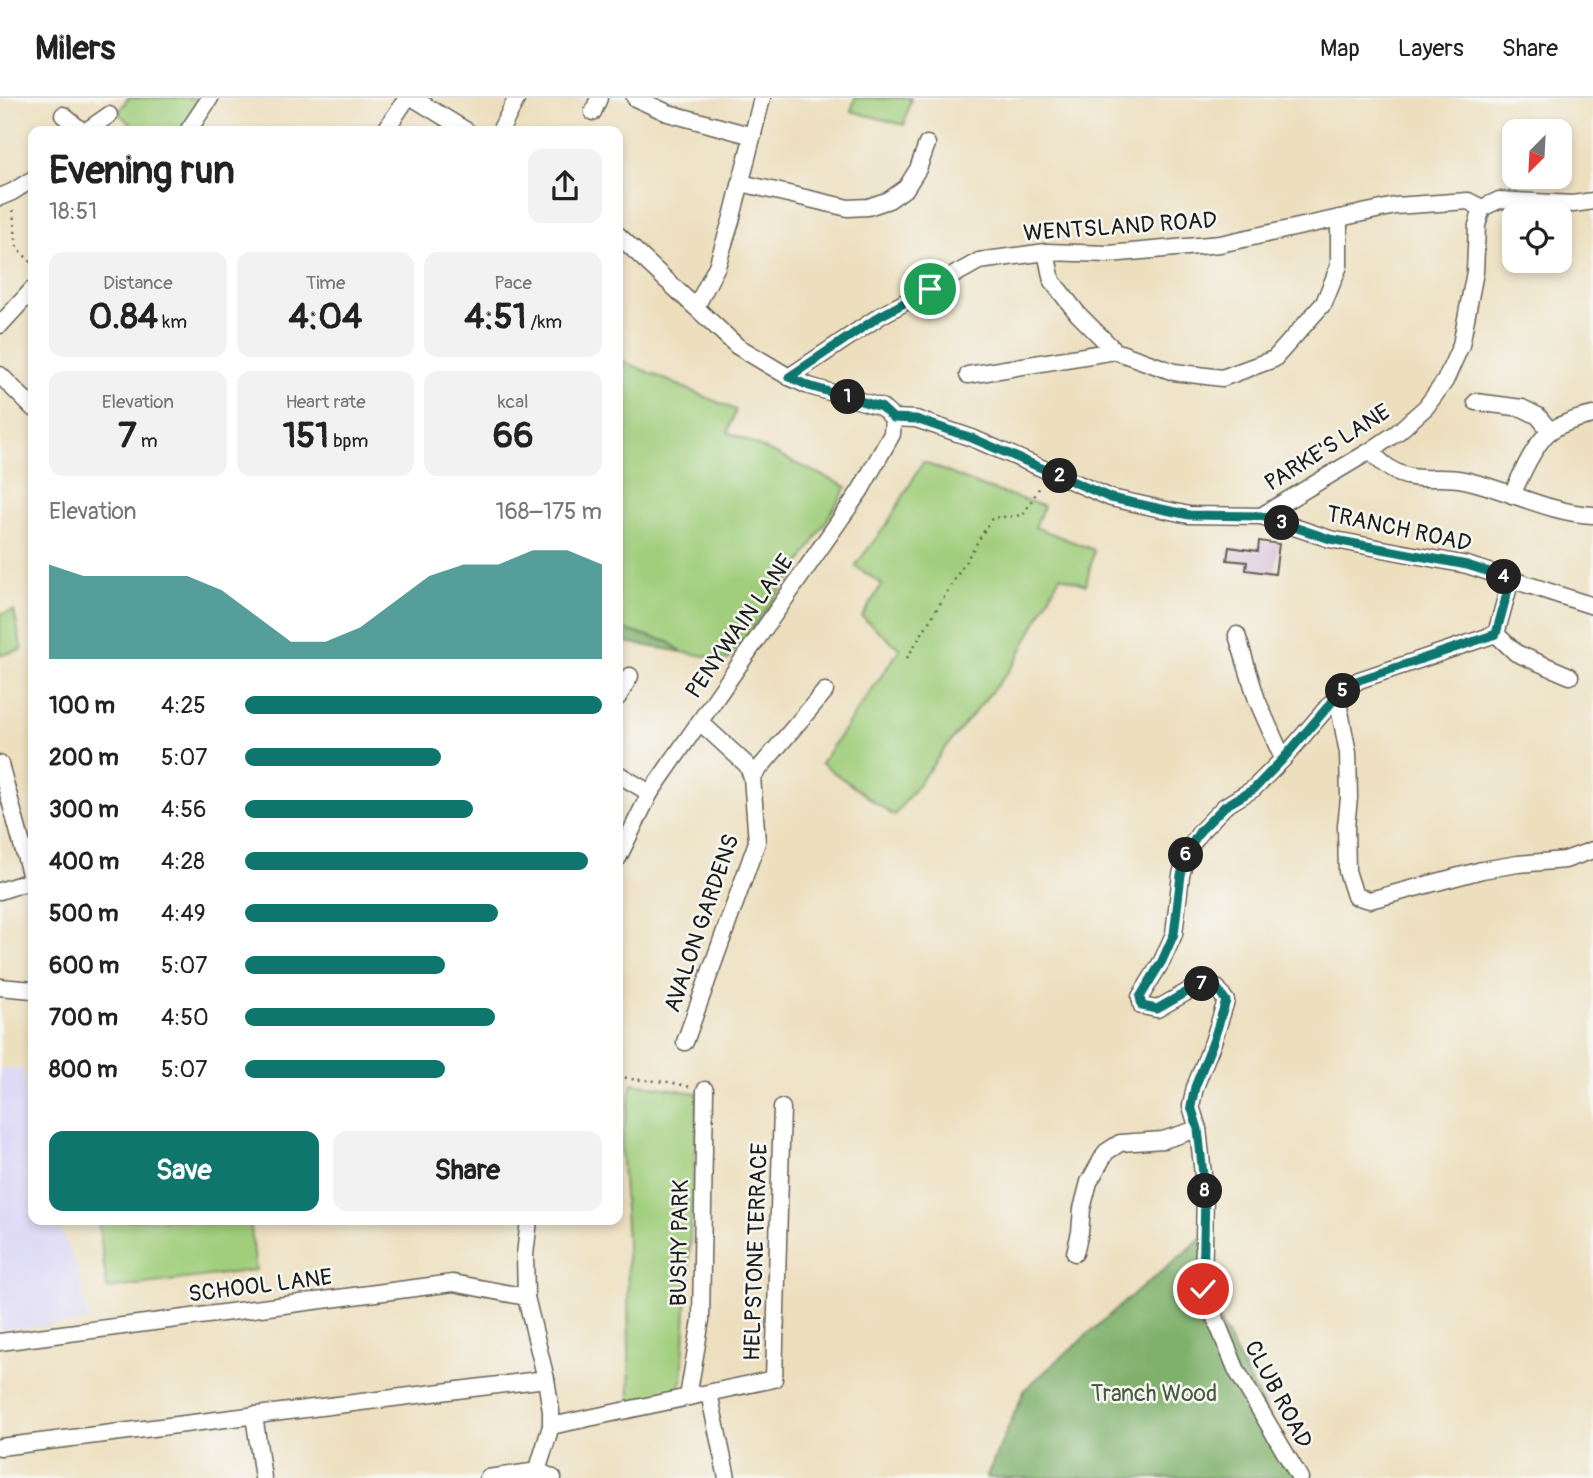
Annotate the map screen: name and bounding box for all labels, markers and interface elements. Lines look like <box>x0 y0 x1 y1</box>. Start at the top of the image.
text: Milers <box>35 28 115 69</box>
text: Map <box>1320 34 1360 63</box>
text: Layers <box>1398 34 1464 63</box>
text: Share <box>1502 34 1558 63</box>
north arrow <box>1502 119 1572 189</box>
map controls <box>1502 119 1572 273</box>
text: Evening run <box>49 147 235 195</box>
button: share <box>528 149 602 223</box>
text: 18:51 <box>49 197 97 226</box>
button: locate <box>1502 203 1572 273</box>
street label: WENTSLAND ROAD <box>1022 205 1218 248</box>
pin <box>900 259 960 319</box>
icon: arrive <box>911 270 949 308</box>
text: Distance <box>103 271 173 295</box>
text: Time <box>306 271 345 295</box>
text: Pace <box>494 271 532 295</box>
text: 0.84 <box>89 295 158 339</box>
text: 4:04 <box>289 295 362 339</box>
text: 4:51 <box>464 295 526 339</box>
text: km <box>158 310 187 334</box>
text: /km <box>526 310 562 334</box>
pin: 1 <box>830 380 866 414</box>
text: 1 <box>844 384 851 408</box>
text: Elevation <box>102 390 174 414</box>
text: Heart rate <box>285 390 366 414</box>
text: kcal <box>498 390 529 414</box>
street label: PARKE'S LANE <box>1259 397 1395 498</box>
text: 7 <box>118 414 137 458</box>
text: 151 <box>283 414 329 458</box>
text: 66 <box>493 414 534 458</box>
text: m <box>137 429 158 453</box>
text: bpm <box>329 429 368 453</box>
pin: 2 <box>1042 458 1078 494</box>
text: 2 <box>1054 463 1065 487</box>
text: Elevation <box>49 497 137 526</box>
text: 168–175 m <box>495 497 602 526</box>
street label: TRANCH ROAD <box>1324 499 1474 558</box>
pin: 3 <box>1264 506 1300 540</box>
text: 3 <box>1276 510 1287 534</box>
street label: PENYWAIN LANE <box>679 548 800 704</box>
pin: 4 <box>1486 560 1522 594</box>
text: 4 <box>1498 564 1509 588</box>
pin: 5 <box>1326 674 1360 708</box>
text: 5 <box>1337 678 1348 702</box>
text: 100 m <box>49 691 115 720</box>
text: 4:25 <box>161 691 206 720</box>
text: 200 m <box>49 743 119 772</box>
text: 5:07 <box>161 743 207 772</box>
text: 300 m <box>49 795 119 824</box>
text: 4:56 <box>161 795 206 824</box>
street label: AVALON GARDENS <box>657 830 746 1016</box>
pin: 6 <box>1168 838 1204 872</box>
text: 6 <box>1180 842 1191 866</box>
text: 400 m <box>49 847 119 876</box>
text: 4:28 <box>161 847 205 876</box>
text: 500 m <box>49 899 118 928</box>
text: 4:49 <box>161 899 206 928</box>
text: 600 m <box>49 951 119 980</box>
text: 5:07 <box>161 951 207 980</box>
pin: 7 <box>1184 966 1220 1001</box>
text: 7 <box>1196 971 1207 995</box>
text: 700 m <box>49 1003 118 1032</box>
text: 4:50 <box>161 1003 209 1032</box>
text: 800 m <box>49 1055 117 1084</box>
text: 5:07 <box>161 1055 207 1084</box>
button: Save <box>49 1131 319 1211</box>
button: Share <box>333 1131 602 1211</box>
street label: HELPSTONE TERRACE <box>737 1143 774 1361</box>
pin: 8 <box>1188 1174 1222 1208</box>
text: 8 <box>1200 1178 1209 1202</box>
street label: BUSHY PARK <box>664 1179 695 1307</box>
pin <box>1173 1259 1233 1319</box>
street label: SCHOOL LANE <box>186 1262 334 1309</box>
icon: check <box>1184 1270 1222 1308</box>
street label: CLUB ROAD <box>1238 1335 1319 1453</box>
park label: Tranch Wood <box>1091 1379 1217 1408</box>

